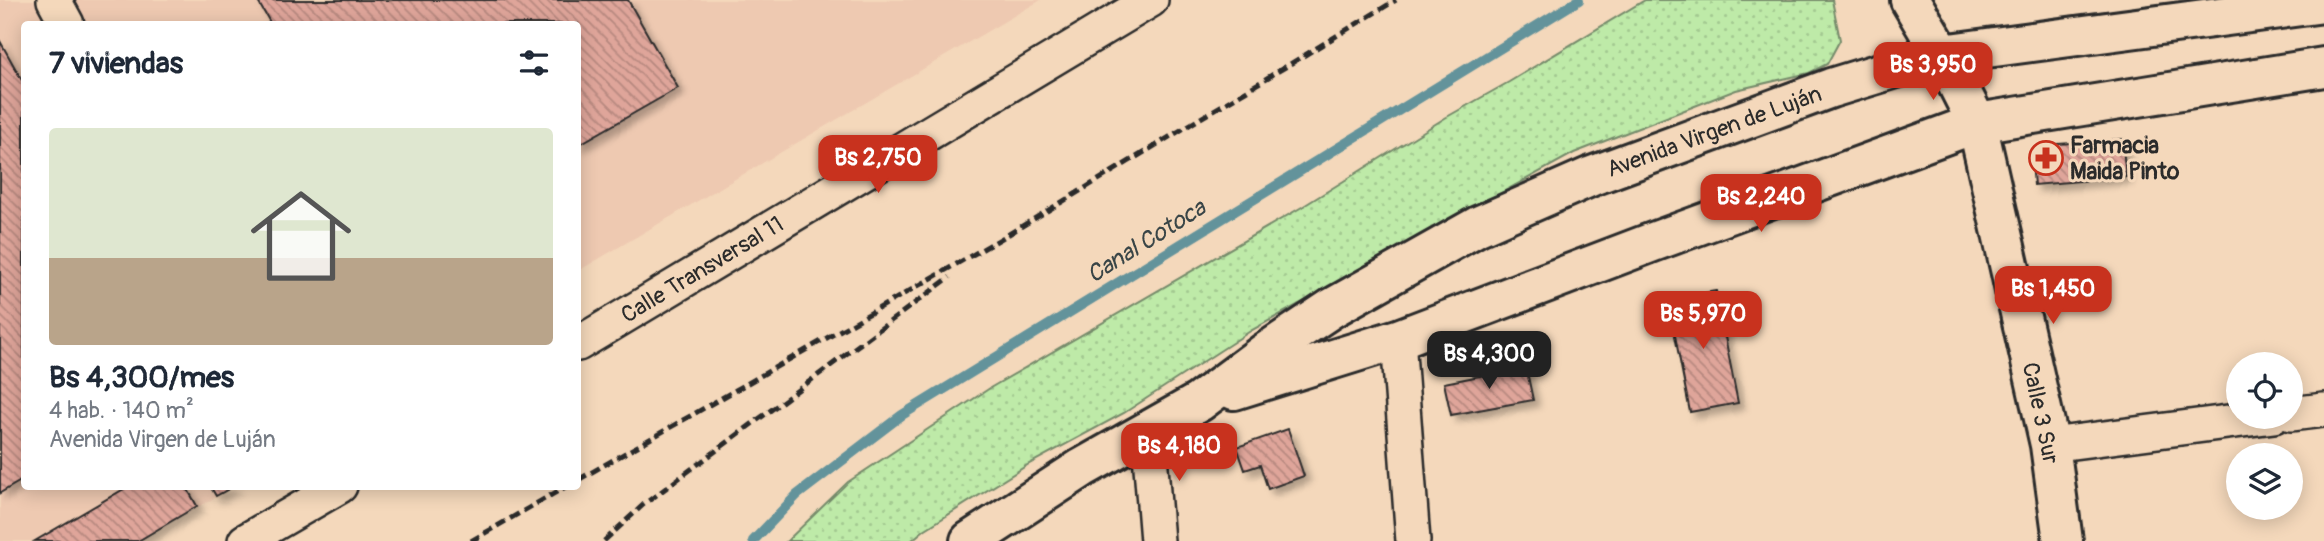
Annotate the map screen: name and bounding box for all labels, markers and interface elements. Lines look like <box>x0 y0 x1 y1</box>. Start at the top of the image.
pin: Bs 3,950 <box>1861 42 2005 102</box>
icon: filters <box>515 44 553 82</box>
text: 7 viviendas <box>49 45 183 82</box>
text: Bs 3,950 <box>1890 50 1977 79</box>
street label: Avenida Virgen de Luján <box>1603 79 1826 184</box>
place label: Farmacia Maida Pinto <box>2070 131 2180 186</box>
pin: Bs 2,750 <box>806 136 950 195</box>
pharmacy icon: Farmacia Maida Pinto <box>2027 139 2065 177</box>
text: Bs 2,750 <box>834 143 922 172</box>
icon: home <box>238 173 364 299</box>
pin: Bs 2,240 <box>1689 174 1833 234</box>
text: Bs 2,240 <box>1717 182 1805 211</box>
water label: Canal Cotoca <box>1082 193 1213 289</box>
street label: Calle Transversal 11 <box>616 209 789 329</box>
pin: Bs 1,450 <box>1981 266 2125 326</box>
text: Bs 1,450 <box>2011 274 2095 303</box>
pin: Bs 5,970 <box>1631 292 1775 351</box>
text: Bs 5,970 <box>1660 299 1746 328</box>
pin: Bs 4,300 <box>1417 332 1561 391</box>
text: Bs 4,300 <box>1443 339 1535 368</box>
map controls <box>2226 352 2303 520</box>
button: locate <box>2226 352 2303 429</box>
text: Bs 4,300/mes <box>49 359 234 396</box>
street label: Calle 3 Sur <box>2016 360 2065 467</box>
text: 4 hab. · 140 m² <box>49 396 194 425</box>
pin: Bs 4,180 <box>1107 424 1251 483</box>
text: Avenida Virgen de Luján <box>49 425 276 454</box>
text: Bs 4,180 <box>1137 431 1221 460</box>
button: layers <box>2226 443 2303 520</box>

